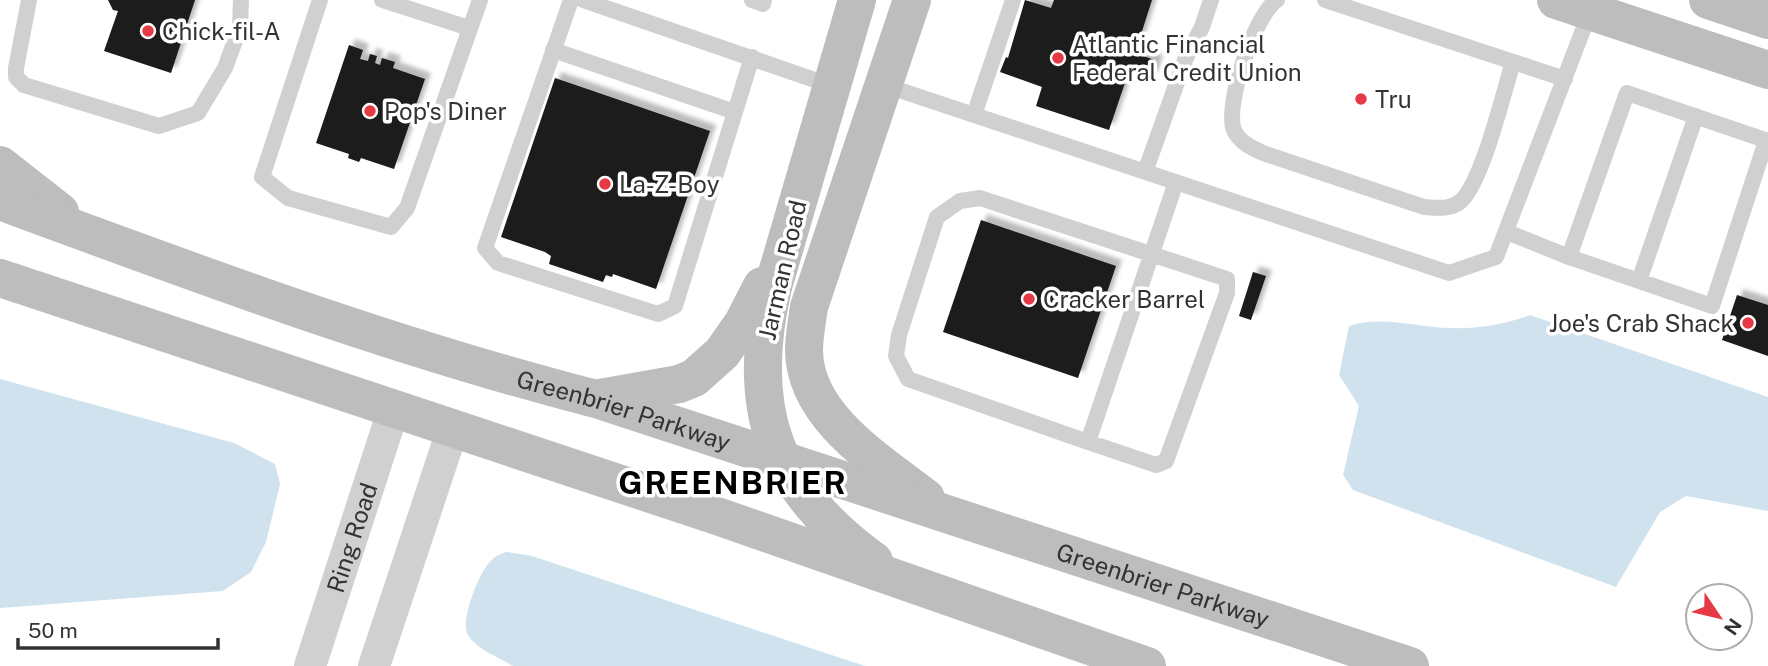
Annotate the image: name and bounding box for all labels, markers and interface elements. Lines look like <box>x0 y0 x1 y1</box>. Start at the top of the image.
place label: Chick-fil-A <box>162 17 281 45</box>
marker: Chick-fil-A <box>140 23 156 39</box>
place label: Atlantic Financial Federal Credit Union <box>1072 30 1302 86</box>
marker: Atlantic Financial Federal Credit Union <box>1050 50 1066 66</box>
place label: Tru <box>1375 85 1412 113</box>
marker: Tru <box>1353 91 1369 107</box>
place label: Pop's Diner <box>384 97 507 125</box>
marker: Pop's Diner <box>362 103 378 119</box>
place label: La-Z-Boy <box>619 170 720 198</box>
marker: La-Z-Boy <box>597 176 613 192</box>
street label: Jarman Road <box>752 197 812 343</box>
place label: Cracker Barrel <box>1043 285 1205 313</box>
marker: Cracker Barrel <box>1021 291 1037 307</box>
place label: Joe's Crab Shack <box>1549 309 1734 337</box>
marker: Joe's Crab Shack <box>1740 315 1756 331</box>
street label: Greenbrier Parkway <box>514 364 734 456</box>
district label: GREENBRIER <box>618 464 848 501</box>
street label: Ring Road <box>321 479 383 596</box>
street label: Greenbrier Parkway <box>1053 537 1273 633</box>
north arrow <box>1684 582 1754 652</box>
scale bar <box>18 606 217 650</box>
text: N <box>1720 614 1746 639</box>
text: 50 m <box>28 618 78 643</box>

